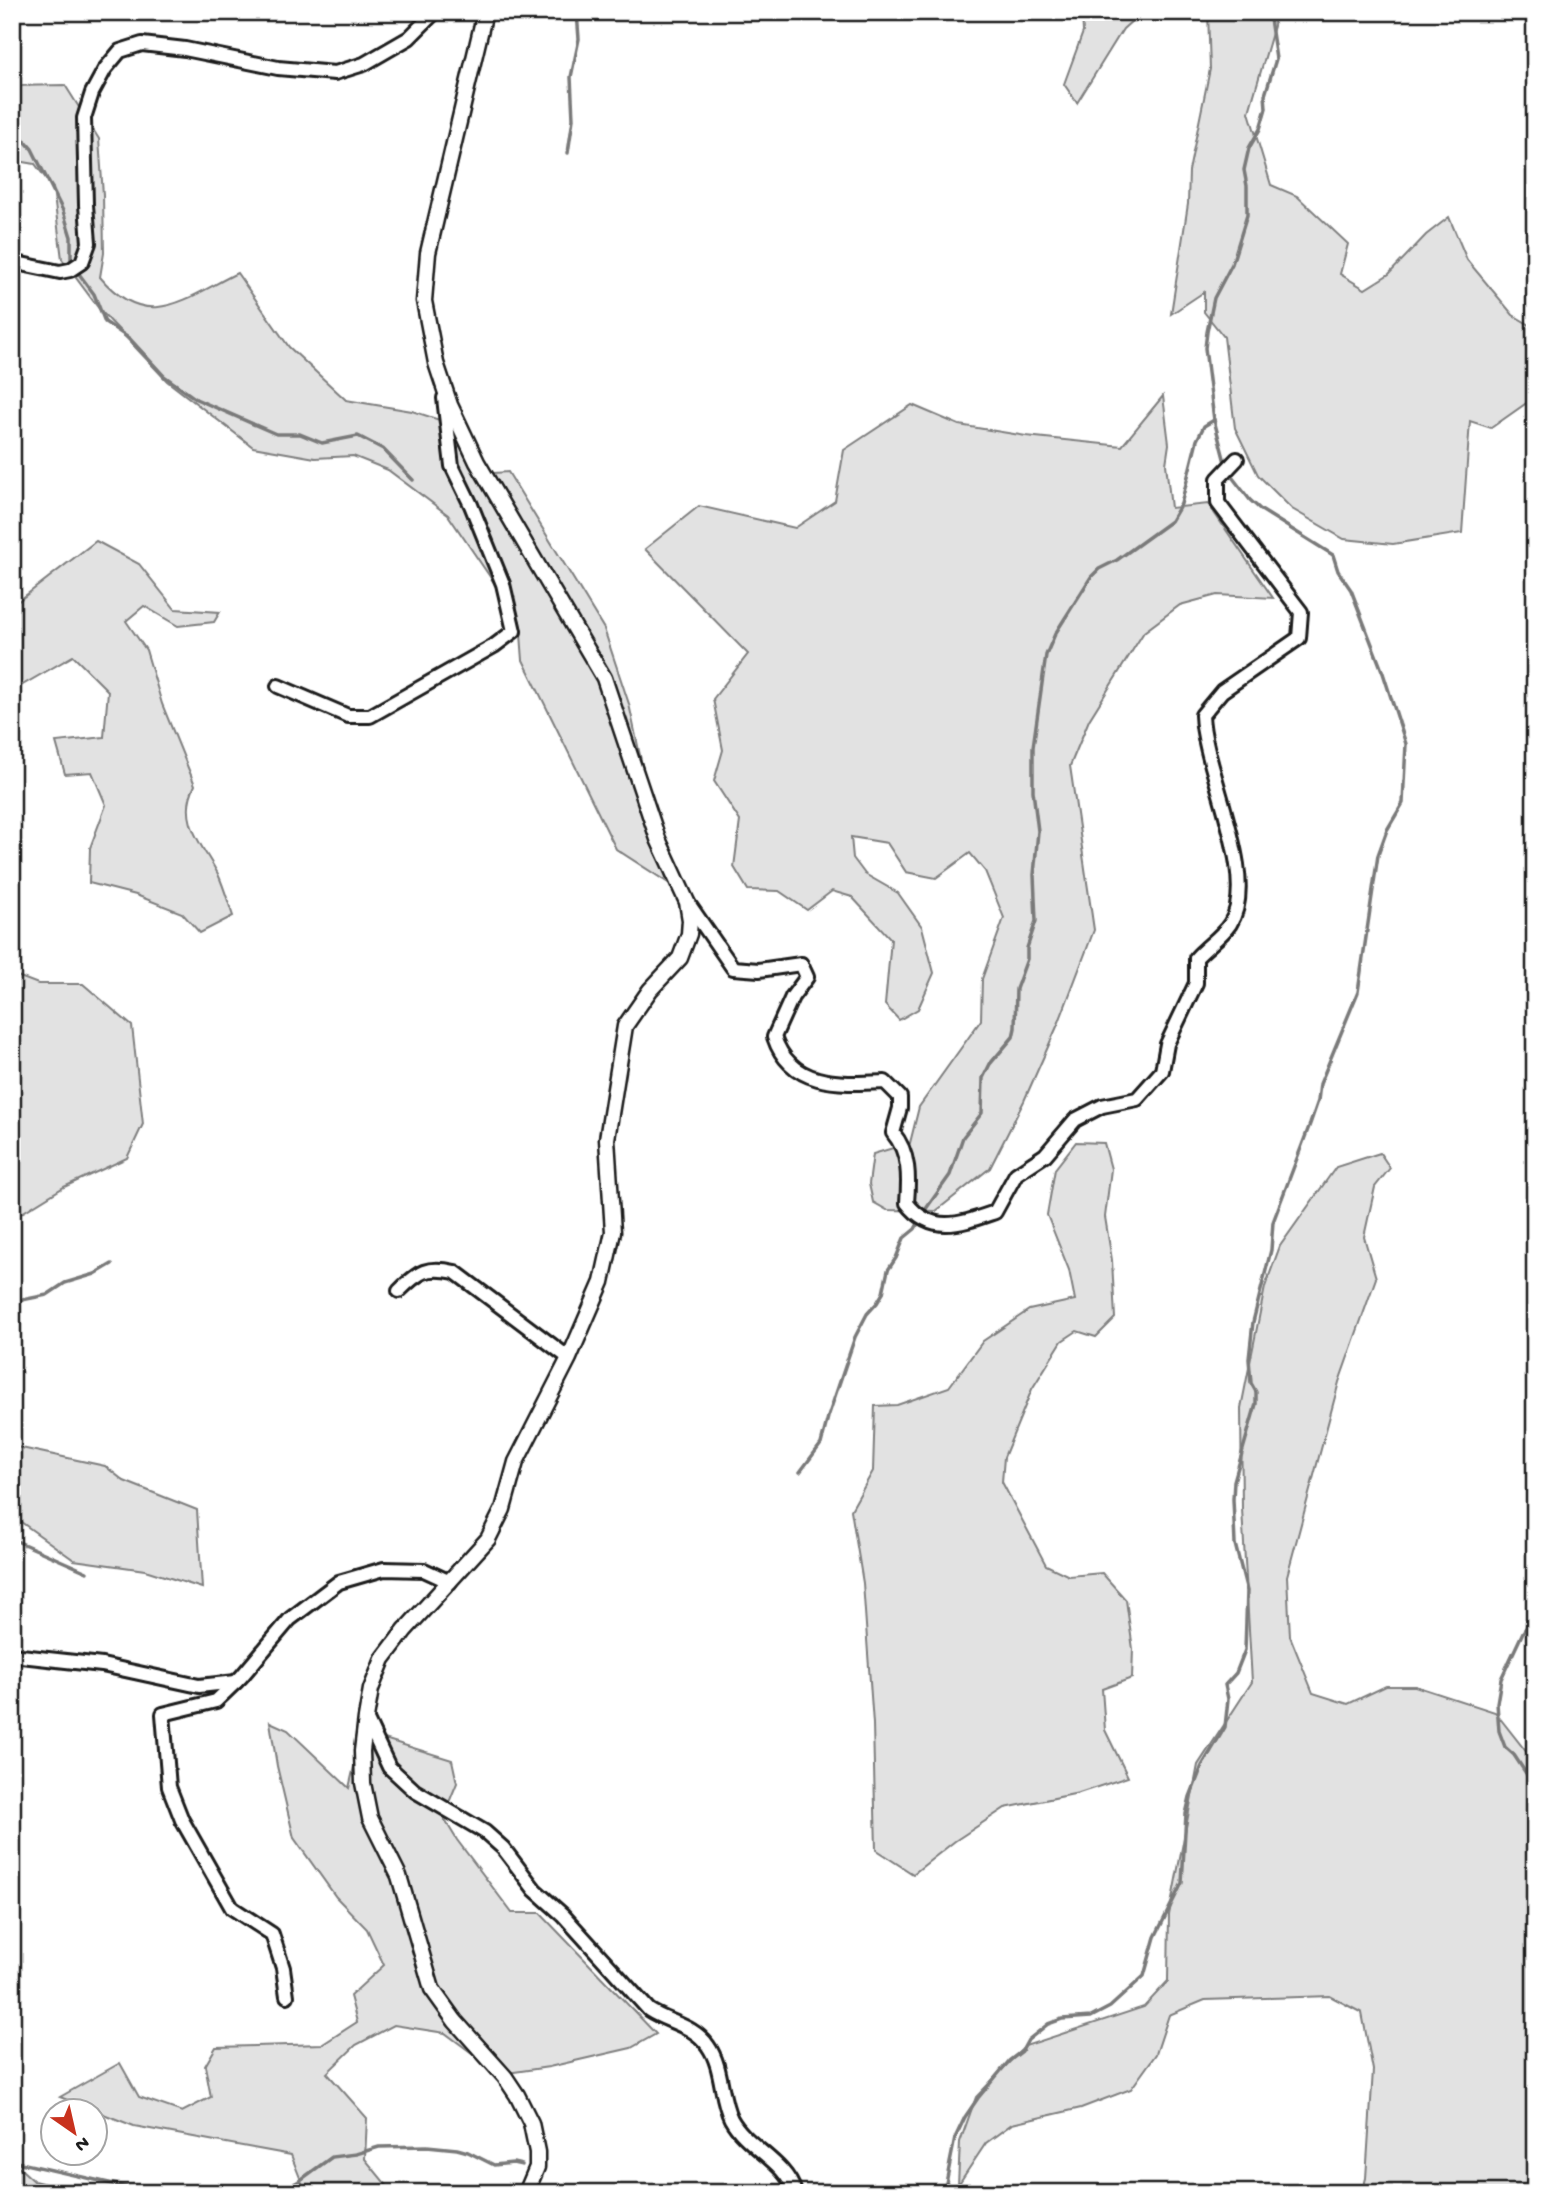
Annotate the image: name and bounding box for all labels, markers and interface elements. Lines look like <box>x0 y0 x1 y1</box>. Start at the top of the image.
north arrow <box>38 2096 108 2166</box>
text: N <box>70 2130 93 2156</box>

